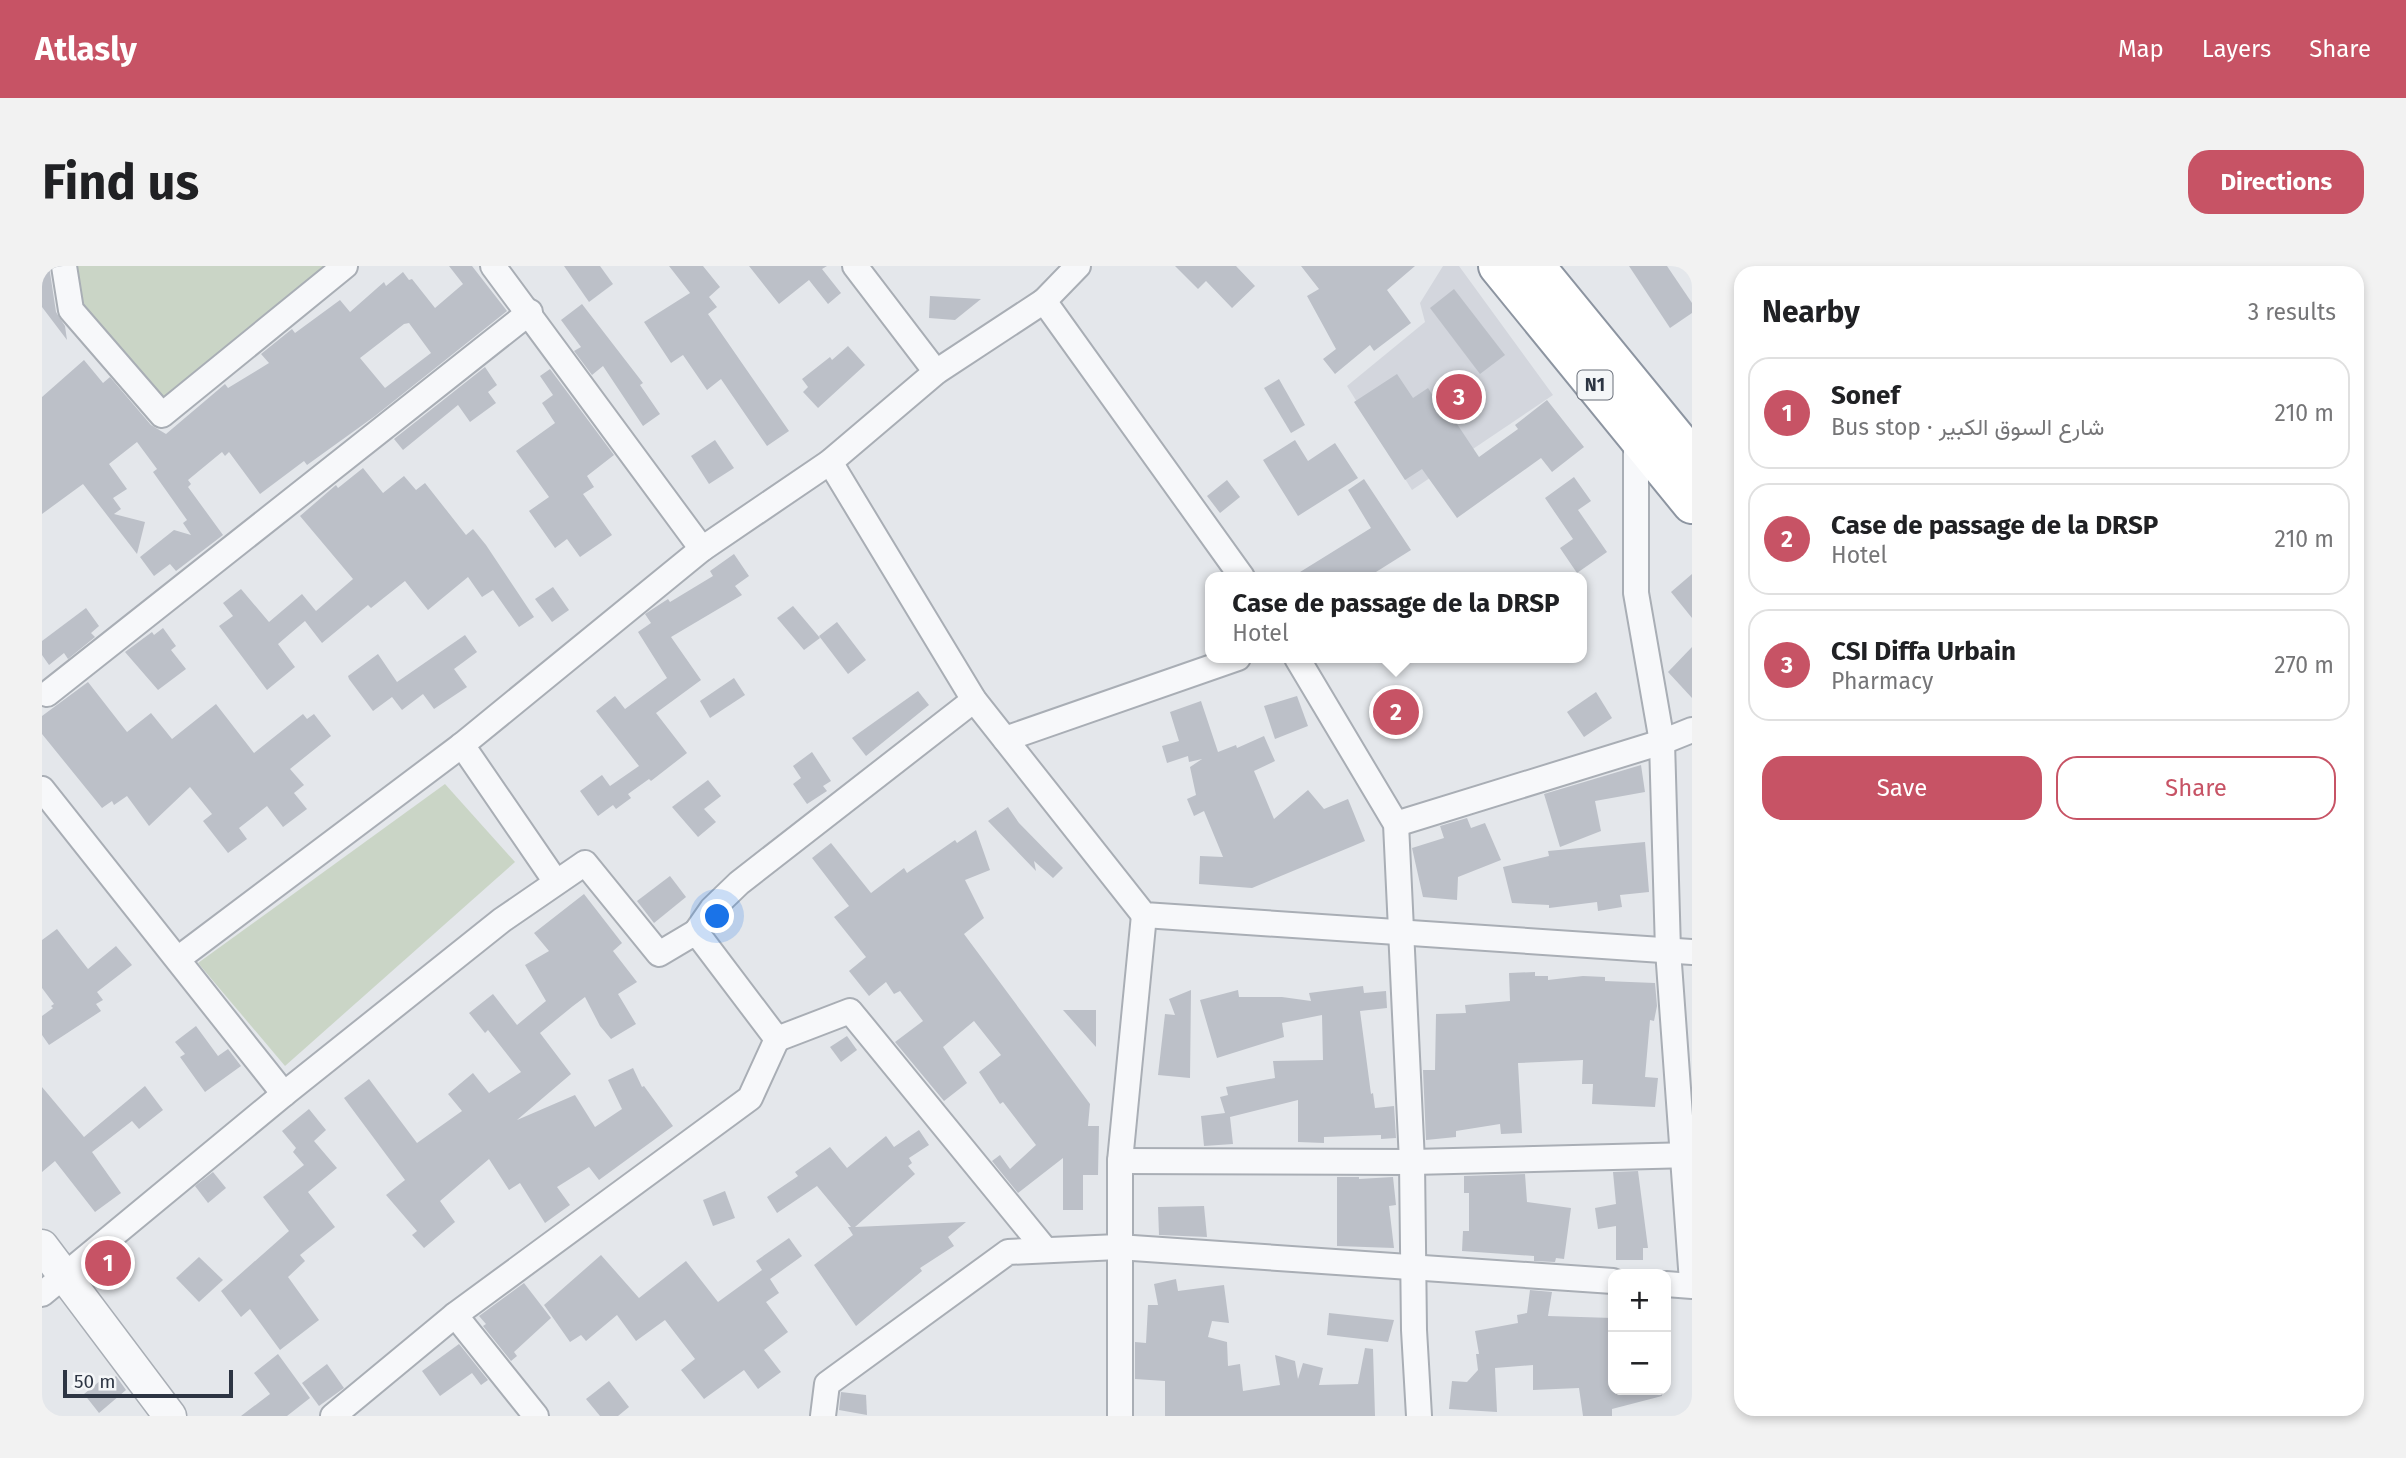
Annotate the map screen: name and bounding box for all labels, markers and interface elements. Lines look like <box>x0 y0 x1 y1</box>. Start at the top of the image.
text: Atlasly <box>35 29 137 69</box>
text: Map <box>2118 35 2164 63</box>
text: Layers <box>2202 35 2271 63</box>
text: Share <box>2309 35 2371 63</box>
button: Directions <box>2188 150 2364 214</box>
text: Find us <box>42 153 199 212</box>
text: Nearby <box>1762 294 1860 330</box>
text: 3 results <box>2248 298 2336 326</box>
road number: N1 <box>1578 370 1612 400</box>
pin: 3 <box>1436 371 1482 423</box>
text: Sonef <box>1831 380 1900 411</box>
text: 1 <box>1782 399 1792 427</box>
text: 210 m <box>2275 399 2334 427</box>
text: Bus stop · شارع السوق الكبير <box>1831 413 2104 441</box>
text: Case de passage de la DRSP <box>1831 510 2158 541</box>
text: 2 <box>1781 525 1793 553</box>
text: 210 m <box>2275 525 2334 553</box>
text: Hotel <box>1831 541 1887 569</box>
popup <box>1205 572 1587 663</box>
text: Case de passage de la DRSP <box>1232 588 1560 619</box>
text: Hotel <box>1232 619 1289 647</box>
text: CSI Diffa Urbain <box>1831 636 2016 667</box>
text: 3 <box>1781 651 1793 679</box>
text: 270 m <box>2274 651 2334 679</box>
text: Pharmacy <box>1831 667 1933 695</box>
pin: 2 <box>1373 686 1419 738</box>
button: Save <box>1762 756 2042 820</box>
button: Share <box>2056 756 2336 820</box>
your location <box>700 899 734 933</box>
pin: 1 <box>85 1237 131 1289</box>
map controls <box>1608 1269 1671 1395</box>
button: + <box>1608 1269 1671 1332</box>
button: − <box>1608 1332 1671 1395</box>
scale bar <box>63 1367 233 1399</box>
text: 50 m <box>74 1370 115 1393</box>

